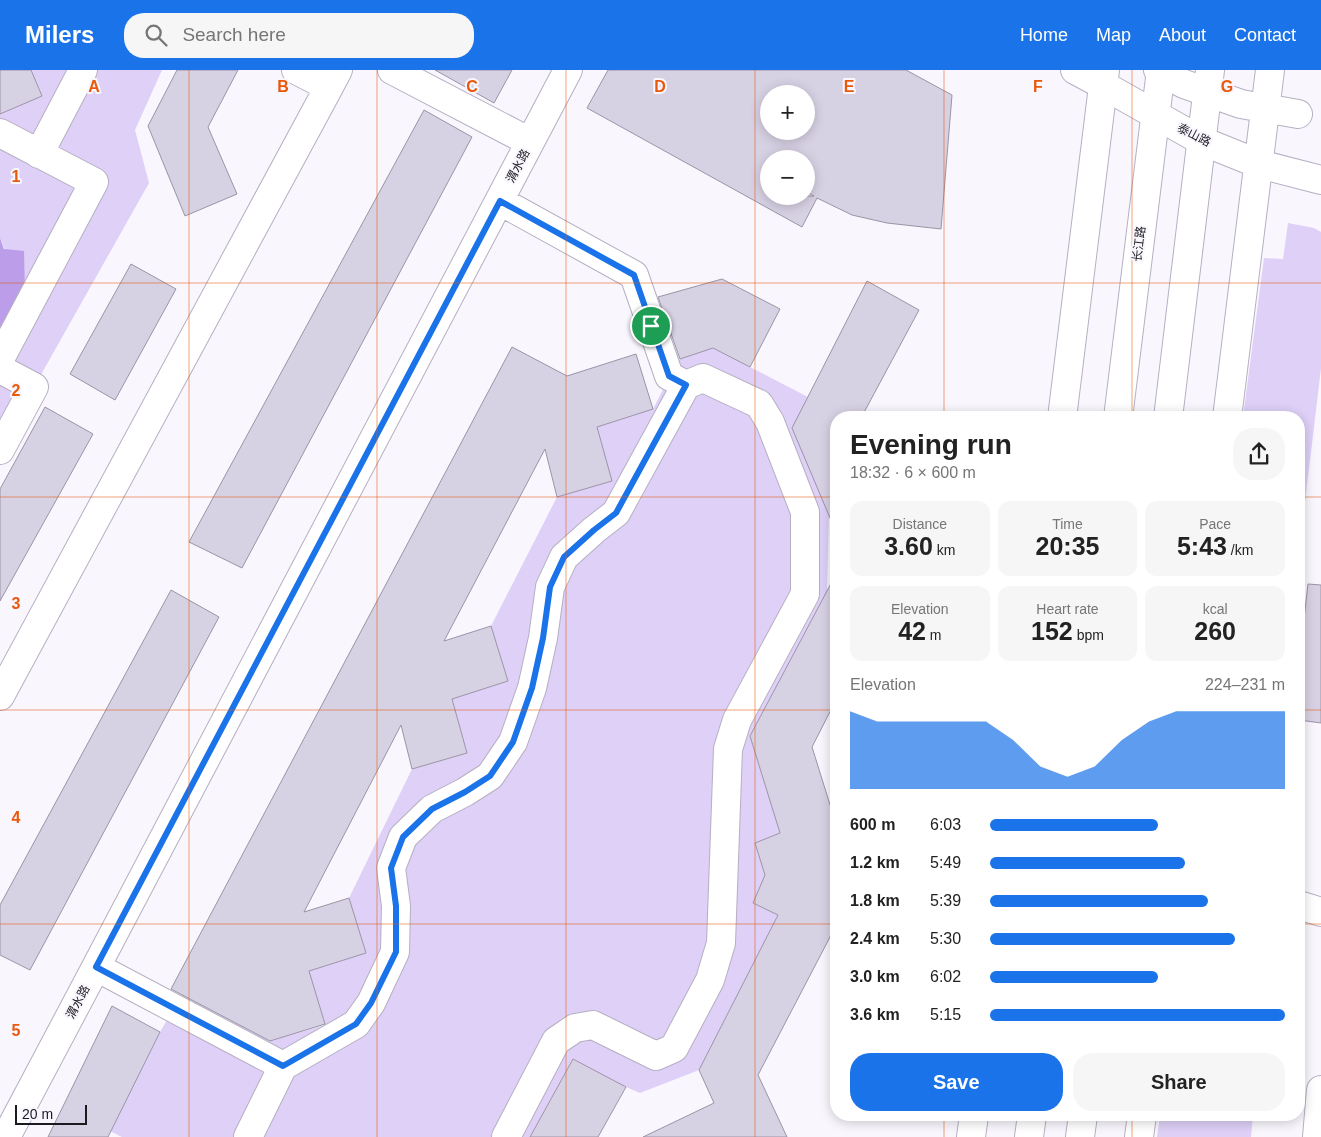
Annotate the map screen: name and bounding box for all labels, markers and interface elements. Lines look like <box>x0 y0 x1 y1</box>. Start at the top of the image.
search box <box>124 13 474 58</box>
text: Milers <box>25 21 94 48</box>
icon: search <box>142 21 170 49</box>
text: Search here <box>182 24 286 45</box>
text: Home <box>1020 25 1068 45</box>
text: Map <box>1096 25 1131 45</box>
text: About <box>1159 25 1206 45</box>
text: Contact <box>1234 25 1296 45</box>
text: A <box>88 78 100 95</box>
text: B <box>277 78 289 95</box>
text: C <box>466 78 478 95</box>
text: D <box>654 78 666 95</box>
text: E <box>844 78 855 95</box>
text: F <box>1033 78 1043 95</box>
text: G <box>1221 78 1233 95</box>
map controls <box>760 85 815 205</box>
button: + <box>760 85 815 140</box>
street label: 泰山路 <box>1175 121 1213 149</box>
street label: 渭水路 <box>503 147 533 185</box>
button: − <box>760 150 815 205</box>
text: 1 <box>12 168 21 185</box>
street label: 长江路 <box>1130 225 1148 263</box>
pin <box>630 305 672 347</box>
icon: arrive <box>637 312 665 340</box>
text: 2 <box>12 382 21 399</box>
button: share <box>1233 428 1285 480</box>
text: Evening run <box>850 429 1012 460</box>
text: 18:32 · 6 × 600 m <box>850 464 976 481</box>
text: Distance <box>893 516 947 532</box>
text: Time <box>1052 516 1083 532</box>
text: Pace <box>1199 516 1231 532</box>
text: 3.60 <box>884 532 933 560</box>
text: 20:35 <box>1036 532 1099 560</box>
text: 5:43 <box>1177 532 1227 560</box>
text: km <box>933 542 955 558</box>
text: /km <box>1227 542 1253 558</box>
text: 3 <box>12 595 21 612</box>
text: Elevation <box>891 601 949 617</box>
text: Heart rate <box>1036 601 1099 617</box>
text: kcal <box>1203 601 1228 617</box>
text: 42 <box>898 617 926 645</box>
text: 152 <box>1031 617 1073 645</box>
text: 260 <box>1194 617 1236 645</box>
text: m <box>926 627 942 643</box>
text: bpm <box>1073 627 1104 643</box>
text: Elevation <box>850 676 916 693</box>
text: 224–231 m <box>1205 676 1285 693</box>
text: 4 <box>12 809 21 826</box>
text: 600 m <box>850 816 895 833</box>
text: 6:03 <box>930 816 961 833</box>
text: 1.2 km <box>850 854 900 871</box>
text: 5:49 <box>930 854 961 871</box>
text: 1.8 km <box>850 892 900 909</box>
text: 5:39 <box>930 892 961 909</box>
text: 2.4 km <box>850 930 900 947</box>
text: 5:30 <box>930 930 961 947</box>
text: 3.0 km <box>850 968 900 985</box>
text: 6:02 <box>930 968 961 985</box>
street label: 渭水路 <box>63 983 93 1021</box>
text: 3.6 km <box>850 1006 900 1023</box>
text: 5:15 <box>930 1006 961 1023</box>
text: 5 <box>12 1022 21 1039</box>
button: Save <box>850 1053 1063 1111</box>
button: Share <box>1073 1053 1285 1111</box>
scale bar <box>15 1102 88 1125</box>
text: 20 m <box>22 1106 53 1122</box>

